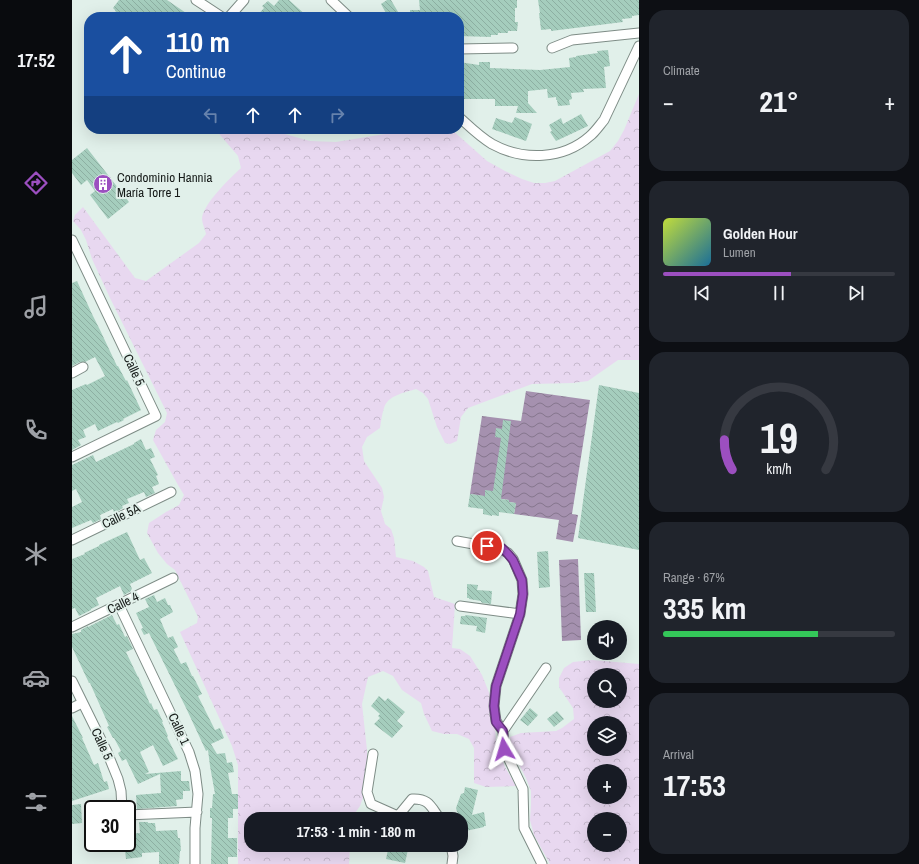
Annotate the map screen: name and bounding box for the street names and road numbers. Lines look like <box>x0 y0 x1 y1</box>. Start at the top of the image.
street label: Calle 5 <box>119 351 149 389</box>
street label: Calle 5A <box>99 499 144 532</box>
street label: Calle 4 <box>104 588 142 618</box>
street label: Calle 1 <box>164 710 194 748</box>
street label: Calle 5 <box>87 725 117 763</box>

